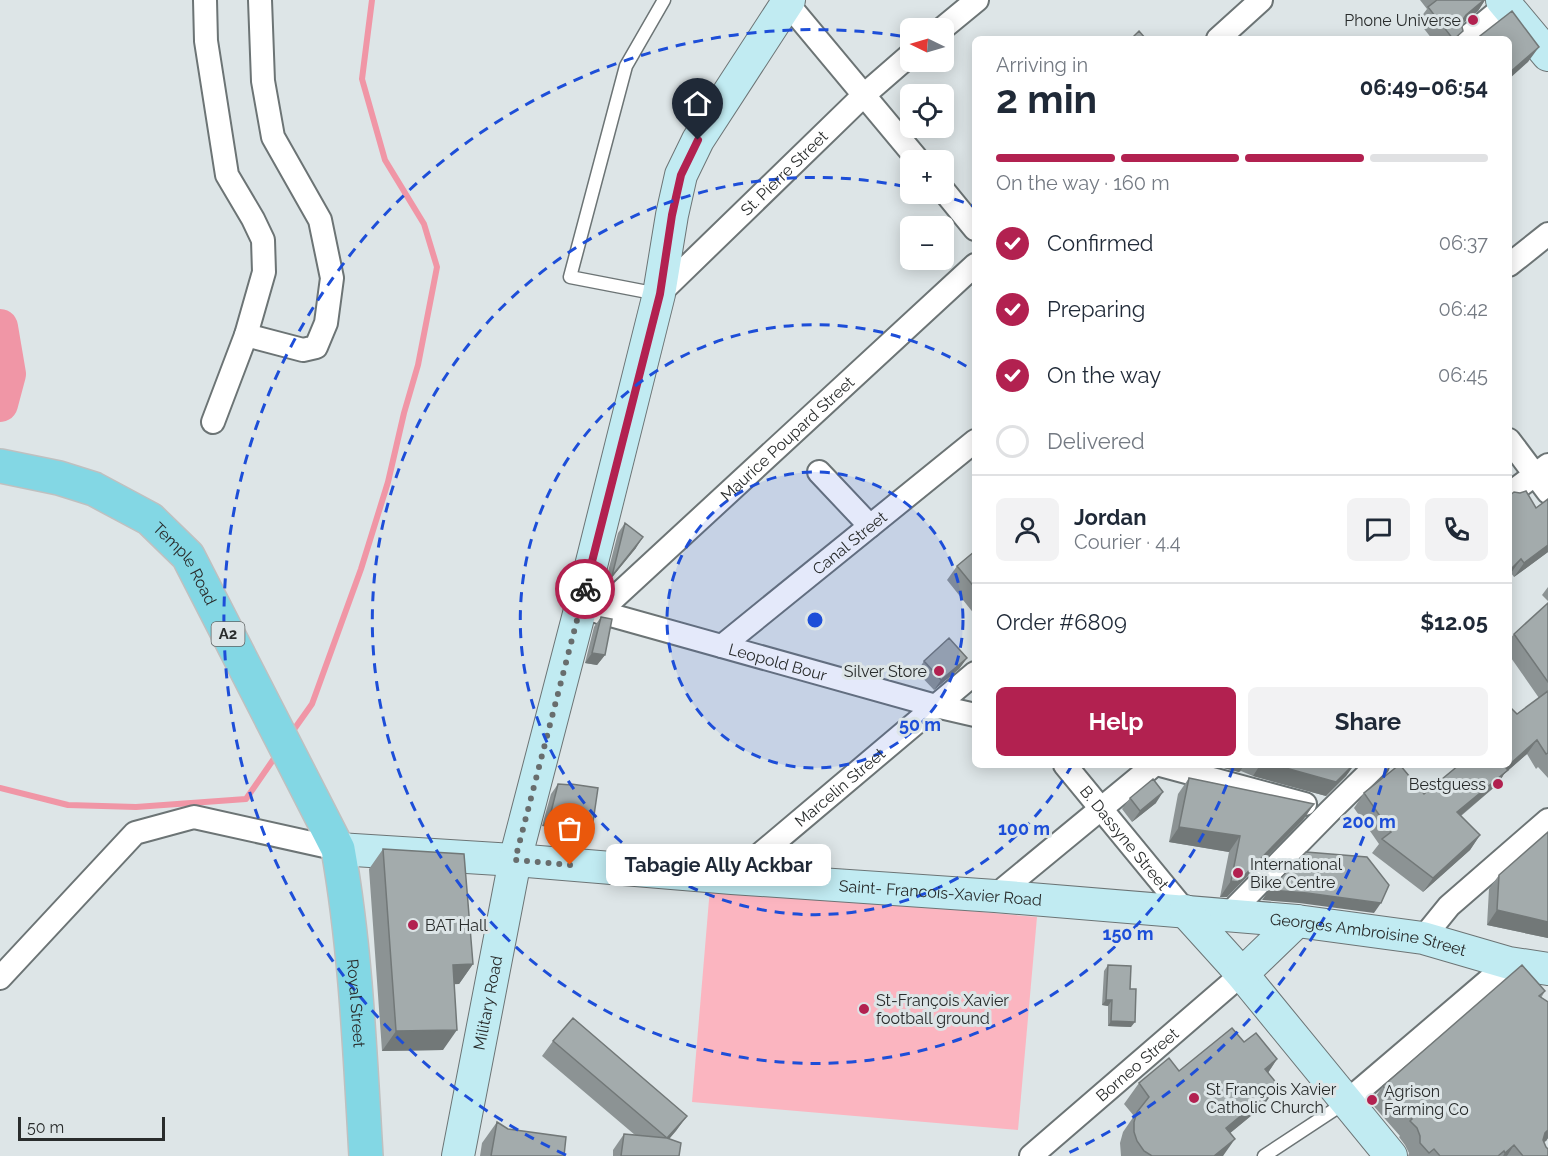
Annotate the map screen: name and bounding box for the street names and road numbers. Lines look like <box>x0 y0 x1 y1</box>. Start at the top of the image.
street label: St. Pierre Street <box>736 126 832 219</box>
street label: Maurice Poupard Street <box>716 372 858 505</box>
street label: Canal Street <box>808 507 891 579</box>
street label: Temple Road <box>149 518 221 608</box>
road number: A2 <box>212 622 244 646</box>
street label: Leopold Bour <box>726 639 829 685</box>
street label: Marcelin Street <box>791 743 889 830</box>
street label: B. Dassyne Street <box>1076 782 1173 894</box>
street label: Saint- Francois-Xavier Road <box>838 876 1043 909</box>
street label: Georges Ambroisine Street <box>1269 909 1469 960</box>
street label: Military Road <box>469 954 506 1052</box>
street label: Royal Street <box>343 958 369 1049</box>
street label: Borneo Street <box>1092 1023 1183 1105</box>

